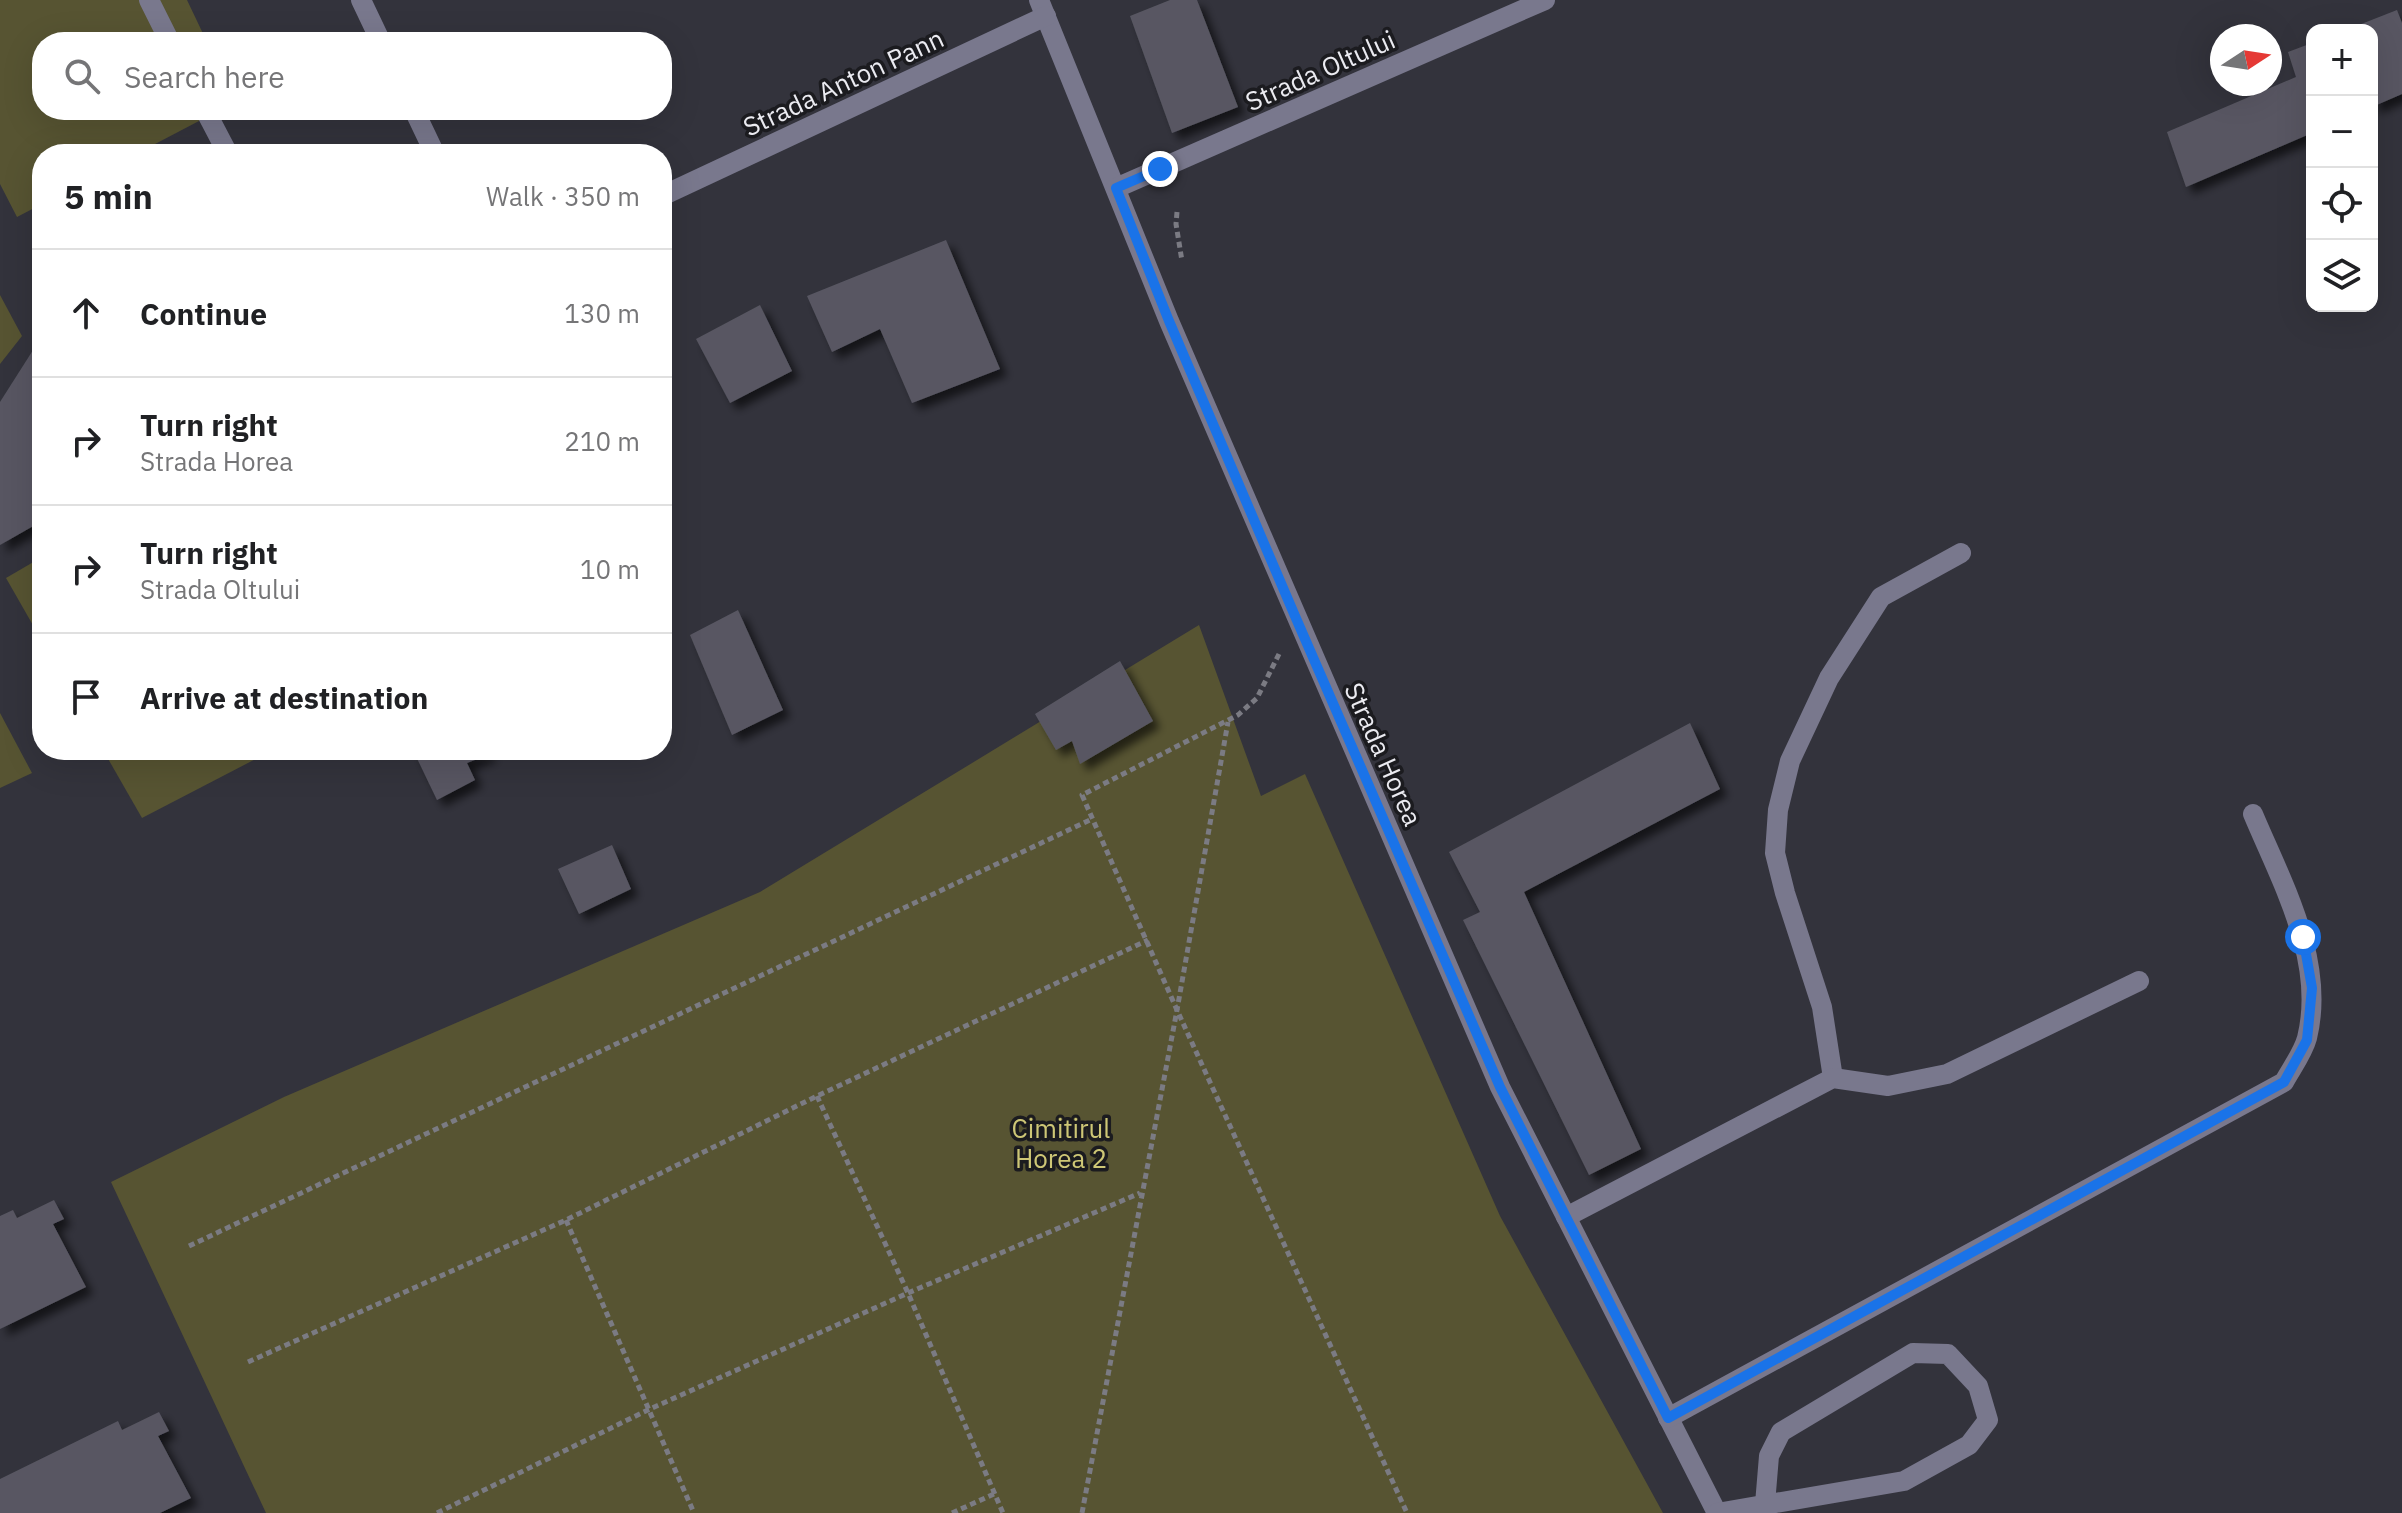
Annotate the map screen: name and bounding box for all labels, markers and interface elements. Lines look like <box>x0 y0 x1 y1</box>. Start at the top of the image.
street label: Strada Anton Pann <box>737 21 949 143</box>
street label: Strada Oltului <box>1240 22 1400 118</box>
north arrow <box>2210 24 2282 96</box>
map controls <box>2306 24 2378 312</box>
button: + <box>2306 24 2378 96</box>
search box <box>32 32 672 120</box>
icon: search <box>60 54 104 98</box>
text: Search here <box>124 57 285 96</box>
button: − <box>2306 96 2378 168</box>
route end <box>1142 151 1178 187</box>
button: locate <box>2306 168 2378 240</box>
text: 5 min <box>64 174 153 218</box>
text: Walk · 350 m <box>486 179 640 213</box>
button: layers <box>2306 240 2378 312</box>
icon: ahead <box>64 291 108 335</box>
text: Continue <box>140 294 267 333</box>
text: 130 m <box>564 296 640 330</box>
text: Turn right <box>140 405 278 444</box>
icon: right <box>64 419 108 463</box>
text: 210 m <box>564 424 640 458</box>
text: Strada Horea <box>140 444 293 478</box>
text: Turn right <box>140 533 278 572</box>
icon: right <box>64 547 108 591</box>
text: 10 m <box>580 552 640 586</box>
text: Strada Oltului <box>140 572 300 606</box>
icon: arrive <box>64 675 108 719</box>
street label: Strada Horea <box>1337 677 1431 831</box>
text: Arrive at destination <box>140 678 428 717</box>
route start <box>2285 919 2321 955</box>
park label: Cimitirul Horea 2 <box>1012 1111 1110 1175</box>

